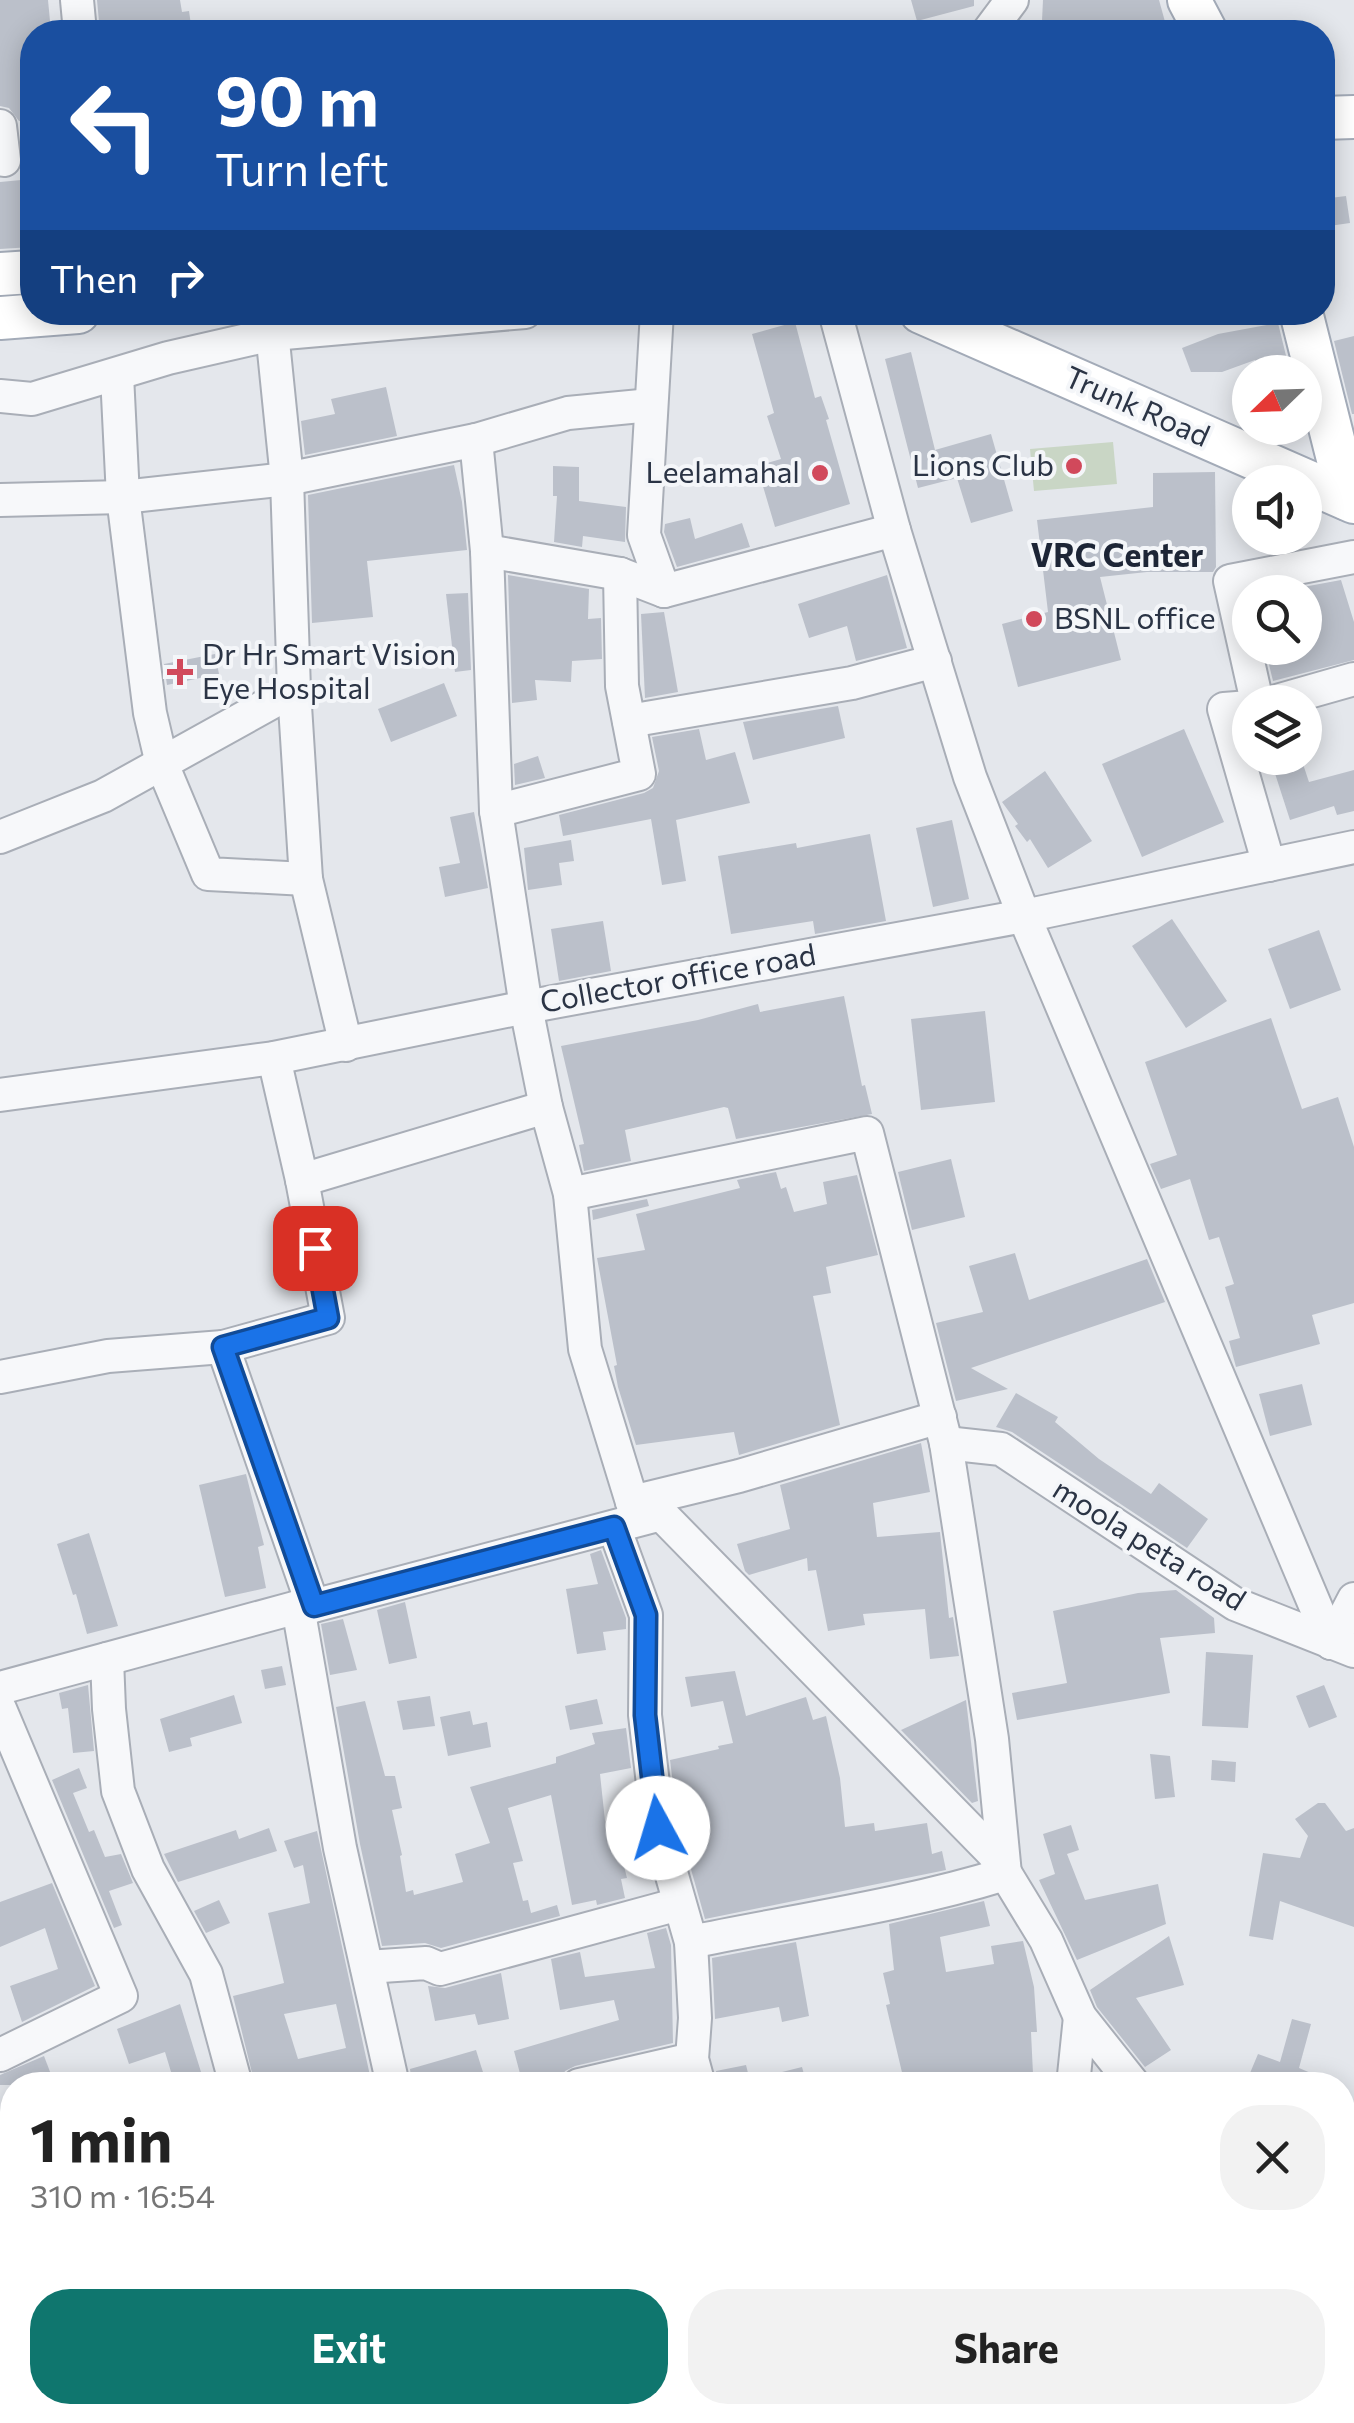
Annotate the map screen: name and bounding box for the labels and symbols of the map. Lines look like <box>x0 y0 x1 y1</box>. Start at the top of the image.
north arrow <box>1232 355 1322 445</box>
street label: Trunk Road <box>1060 356 1216 453</box>
place label: Lions Club <box>912 445 1054 482</box>
place label: Leelamahal <box>645 452 800 489</box>
marker: Lions Club <box>1063 455 1085 477</box>
marker: Leelamahal <box>809 462 831 484</box>
district label: VRC Center <box>1031 534 1203 574</box>
place label: BSNL office <box>1054 598 1216 635</box>
marker: BSNL office <box>1023 608 1045 630</box>
place label: Dr Hr Smart Vision Eye Hospital <box>202 634 456 705</box>
marker: Dr Hr Smart Vision Eye Hospital <box>167 659 193 685</box>
street label: Collector office road <box>537 934 818 1019</box>
pin <box>273 1206 358 1291</box>
street label: moola peta road <box>1047 1469 1254 1617</box>
position arrow <box>606 1776 710 1880</box>

